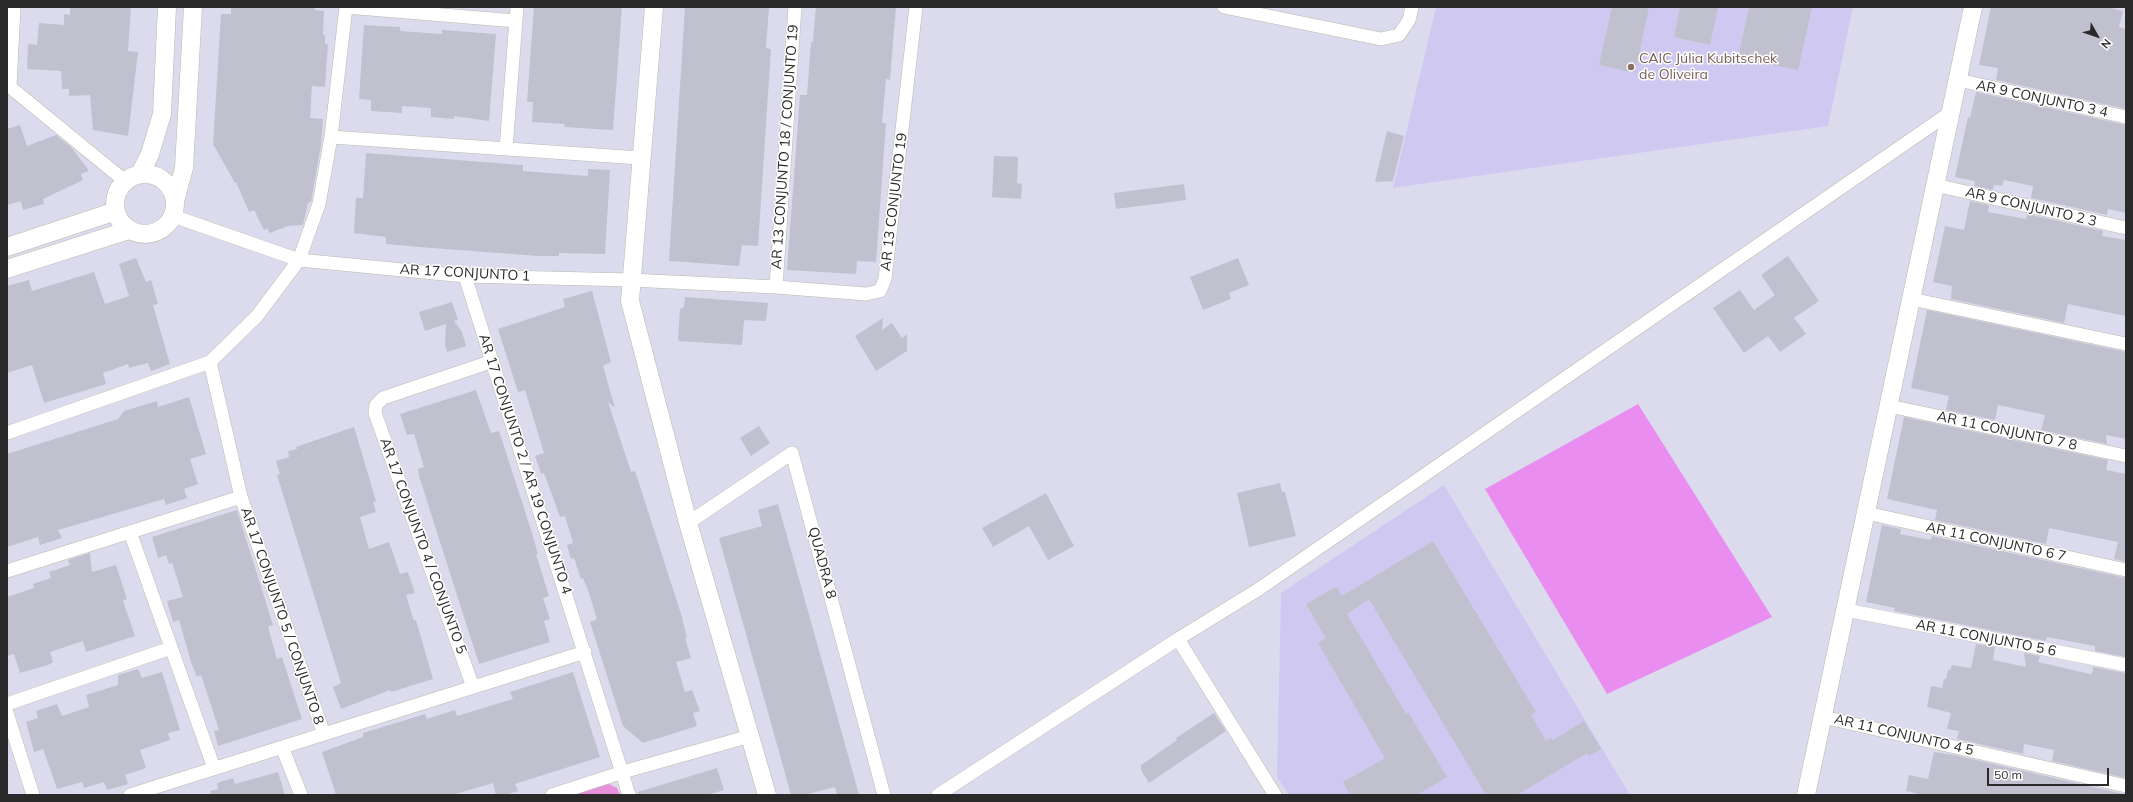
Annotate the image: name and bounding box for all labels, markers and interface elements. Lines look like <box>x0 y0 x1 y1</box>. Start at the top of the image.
north arrow <box>2077 16 2117 56</box>
street label: AR 13 CONJUNTO 18 / CONJUNTO 19 <box>768 24 802 270</box>
text: N <box>2098 36 2114 51</box>
place label: CAIC Júlia Kubitschek de Oliveira <box>1639 51 1777 84</box>
marker: CAIC Júlia Kubitschek de Oliveira <box>1626 62 1636 72</box>
street label: AR 9 CONJUNTO 3 4 <box>1975 77 2109 121</box>
street label: AR 13 CONJUNTO 19 <box>877 132 911 272</box>
street label: AR 9 CONJUNTO 2 3 <box>1964 184 2098 230</box>
street label: AR 17 CONJUNTO 1 <box>399 261 531 285</box>
street label: AR 17 CONJUNTO 2 / AR 19 CONJUNTO 4 <box>475 332 575 596</box>
street label: AR 11 CONJUNTO 7 8 <box>1935 408 2079 454</box>
street label: AR 17 CONJUNTO 4 / CONJUNTO 5 <box>376 436 470 656</box>
street label: AR 17 CONJUNTO 5 / CONJUNTO 8 <box>237 505 327 727</box>
street label: AR 11 CONJUNTO 6 7 <box>1924 519 2068 565</box>
street label: QUADRA 8 <box>804 525 840 601</box>
street label: AR 11 CONJUNTO 5 6 <box>1914 616 2058 660</box>
street label: AR 11 CONJUNTO 4 5 <box>1833 711 1975 759</box>
scale bar <box>1989 760 2111 786</box>
text: 50 m <box>1994 767 2022 782</box>

